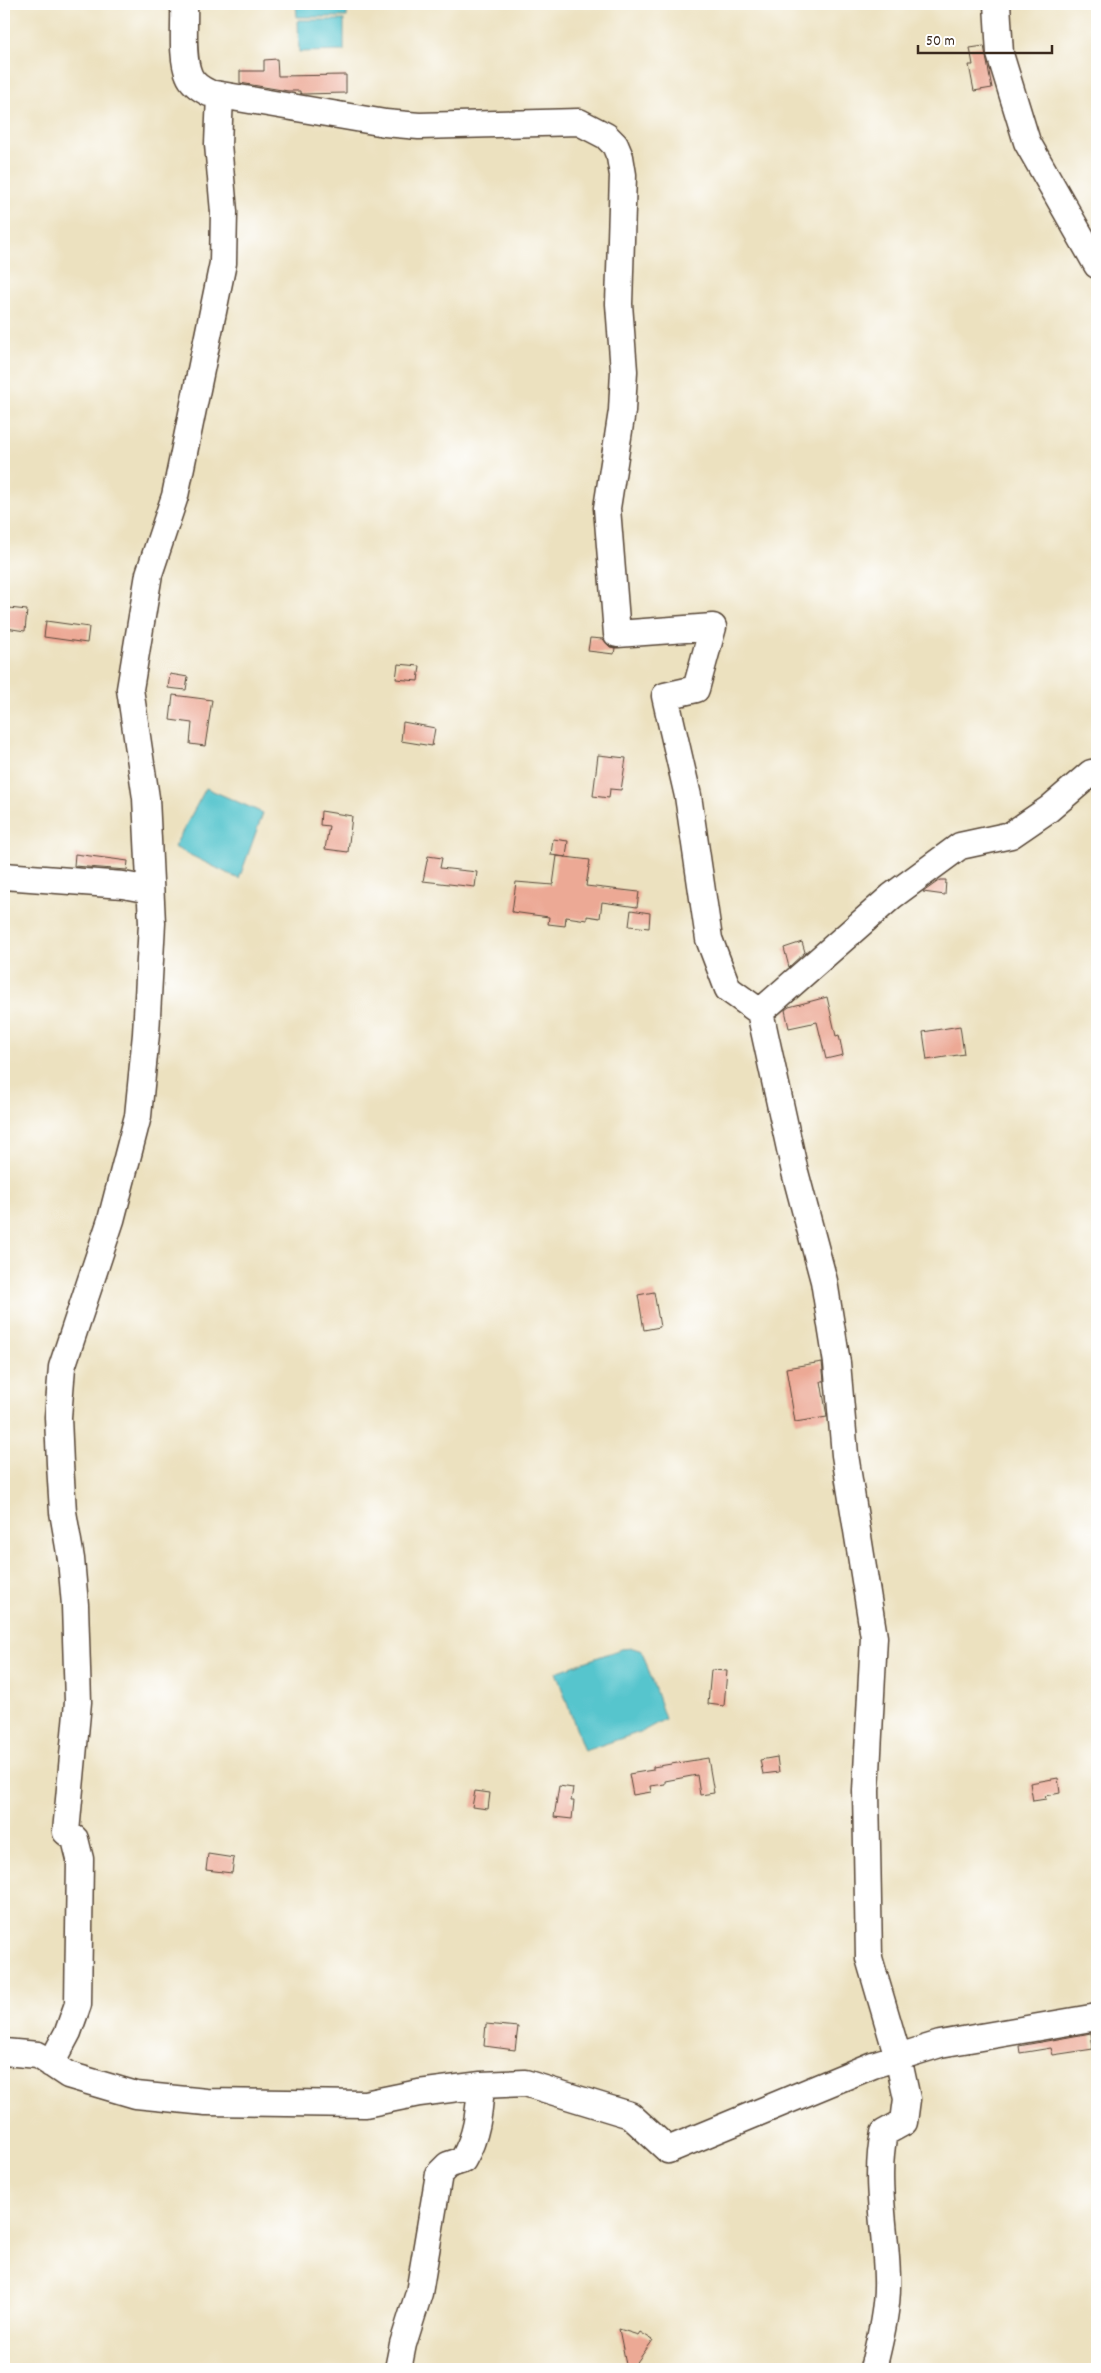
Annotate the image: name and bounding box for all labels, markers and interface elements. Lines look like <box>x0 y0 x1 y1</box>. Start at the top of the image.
scale bar <box>918 22 1052 54</box>
text: 50 m <box>926 31 955 53</box>

